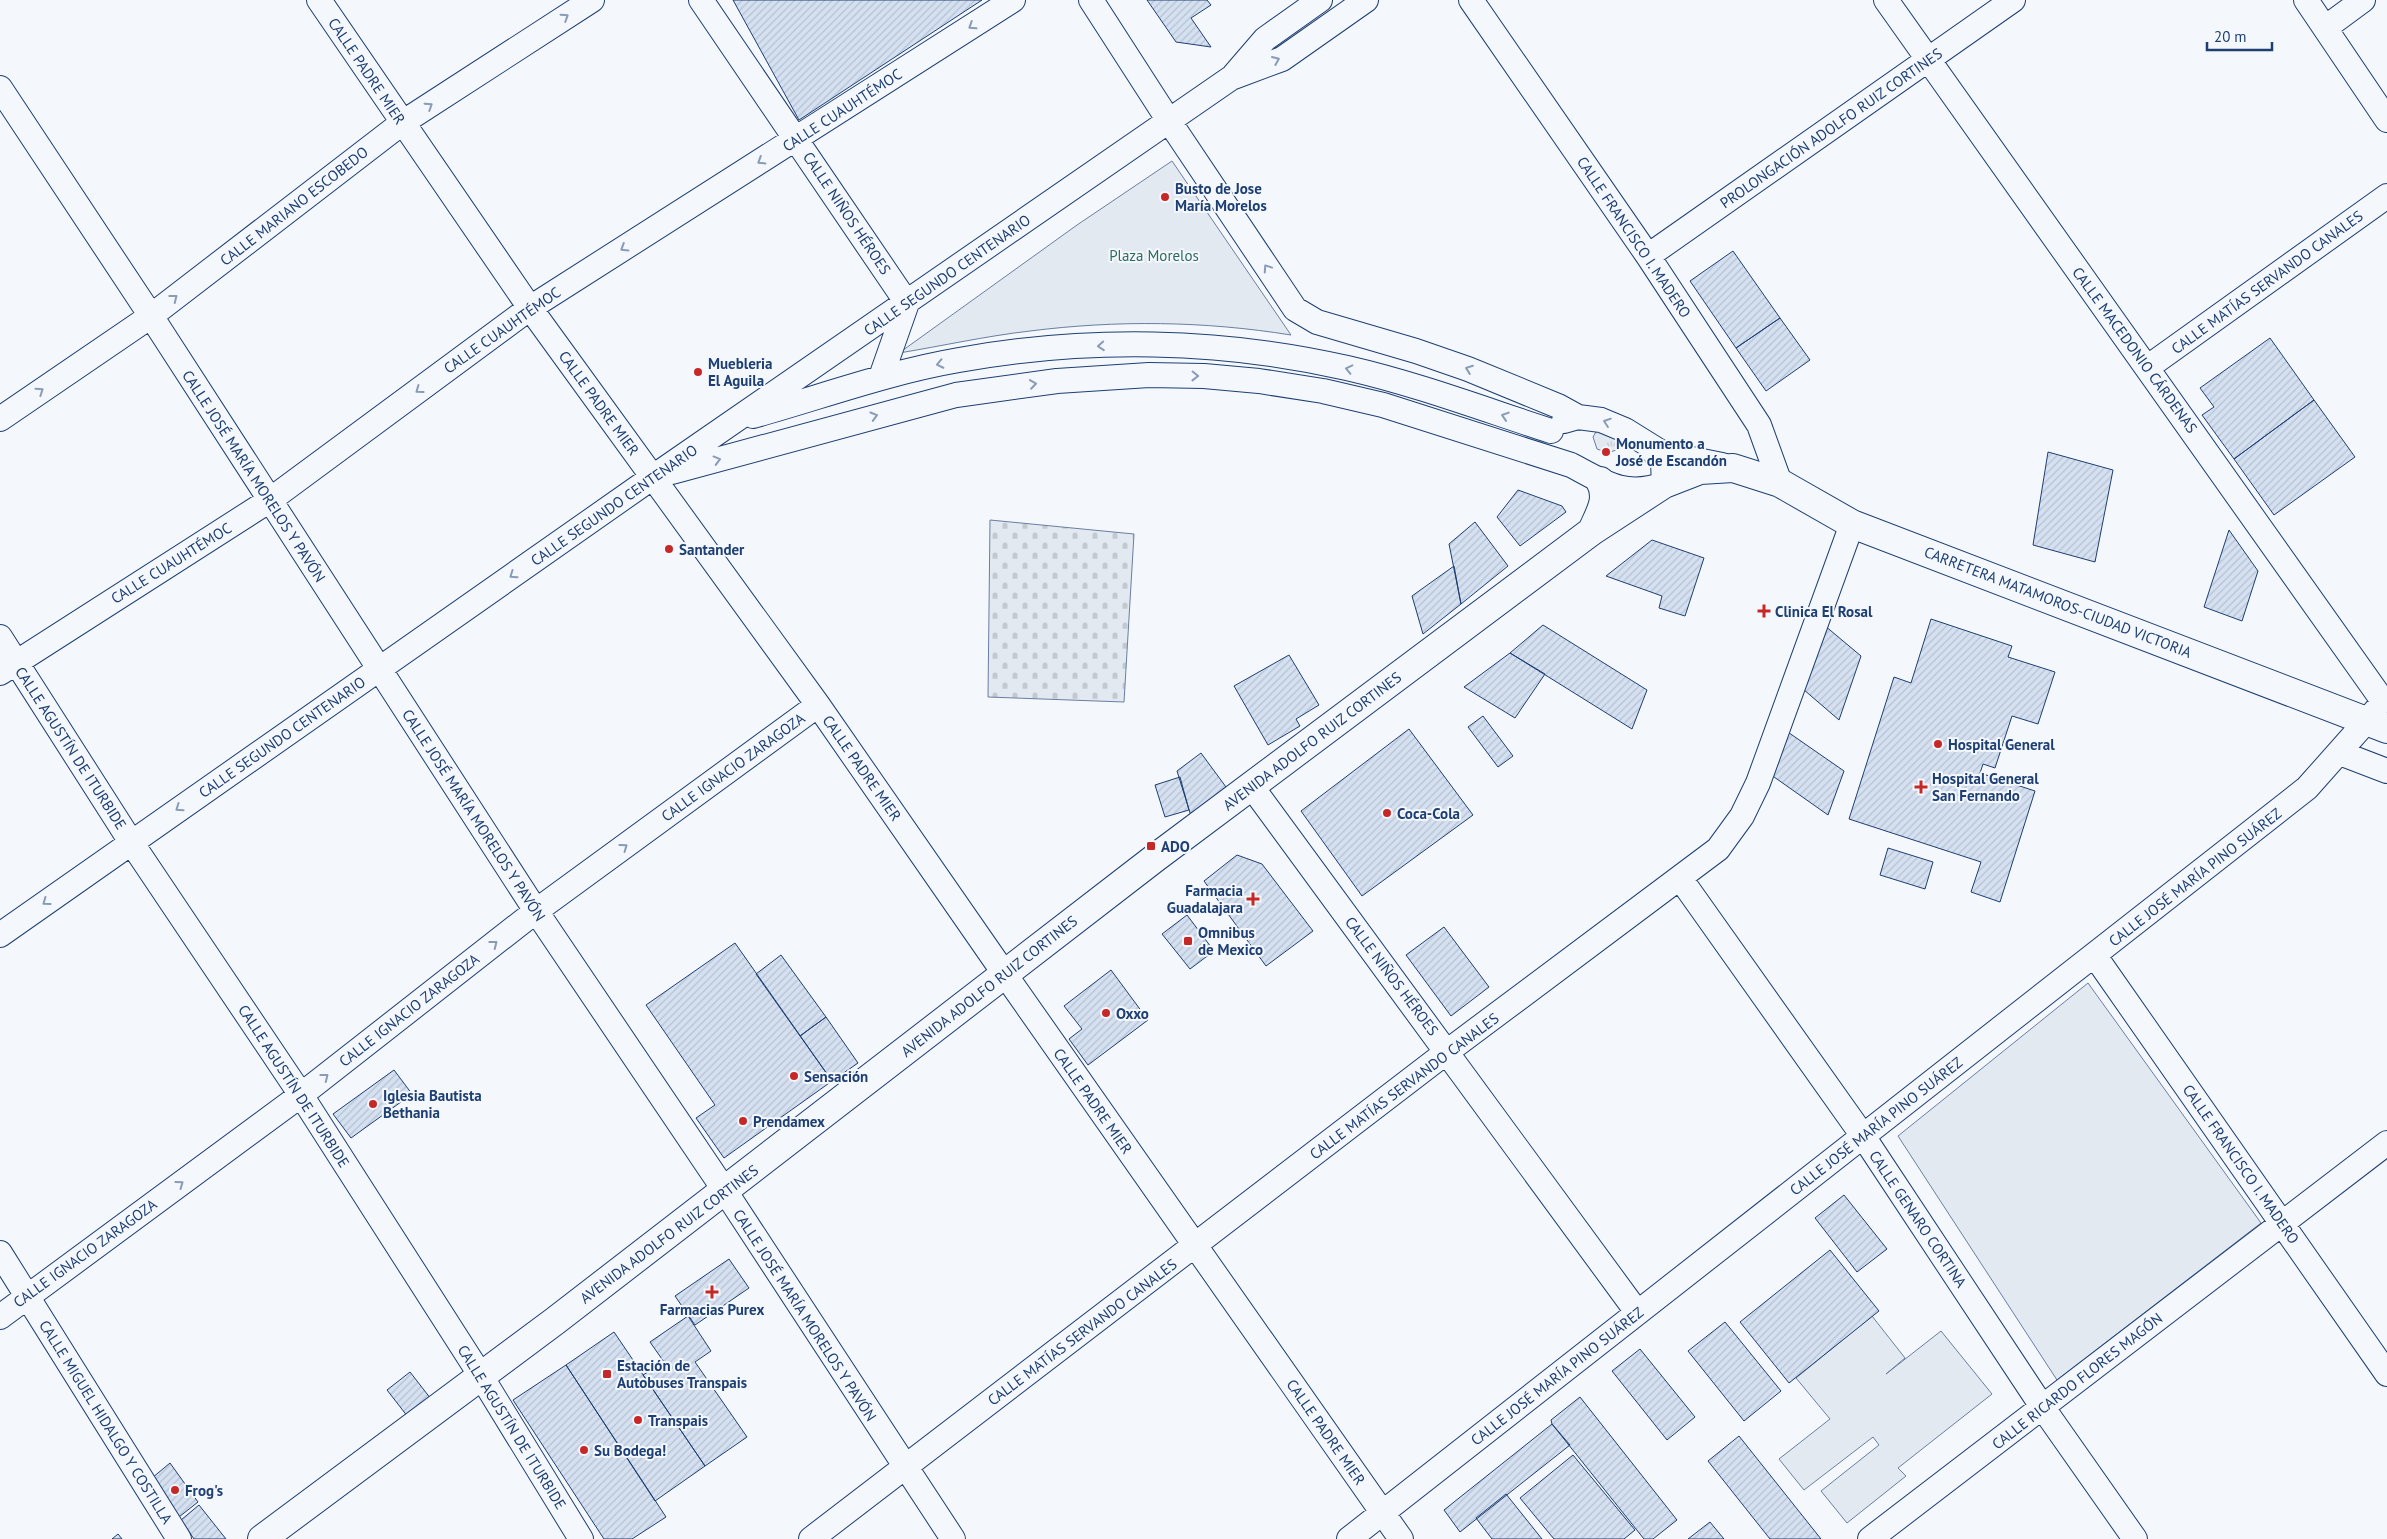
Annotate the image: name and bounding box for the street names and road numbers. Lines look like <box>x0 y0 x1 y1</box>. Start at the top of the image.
street label: CALLE PADRE MIER <box>324 14 410 128</box>
street label: PROLONGACIÓN ADOLFO RUIZ CORTINES <box>1716 44 1946 212</box>
street label: CALLE CUAUHTÉMOC <box>779 64 905 156</box>
street label: CALLE MARIANO ESCOBEDO <box>216 142 372 270</box>
street label: CALLE NIÑOS HÉROES <box>799 148 895 278</box>
street label: CALLE FRANCISCO I. MADERO <box>1573 153 1695 321</box>
street label: CALLE MATÍAS SERVANDO CANALES <box>2168 206 2366 358</box>
street label: CALLE SEGUNDO CENTENARIO <box>860 210 1034 340</box>
street label: CALLE MACEDONIO CÁRDENAS <box>2068 263 2202 437</box>
street label: CALLE CUAUHTÉMOC <box>440 282 564 378</box>
street label: CALLE PADRE MIER <box>555 347 643 459</box>
street label: CALLE JOSÉ MARÍA MORELOS Y PAVÓN <box>178 366 330 586</box>
street label: CALLE SEGUNDO CENTENARIO <box>527 440 701 570</box>
street label: CALLE CUAUHTÉMOC <box>107 518 235 608</box>
street label: CARRETERA MATAMOROS-CIUDAD VICTORIA <box>1922 542 2195 662</box>
street label: CALLE AGUSTÍN DE ITURBIDE <box>11 663 131 833</box>
street label: AVENIDA ADOLFO RUIZ CORTINES <box>1219 668 1405 814</box>
street label: CALLE SEGUNDO CENTENARIO <box>195 672 369 802</box>
street label: CALLE JOSÉ MARÍA MORELOS Y PAVÓN <box>398 705 550 925</box>
street label: CALLE IGNACIO ZARAGOZA <box>658 708 809 825</box>
street label: CALLE PADRE MIER <box>818 711 906 825</box>
street label: CALLE JOSÉ MARÍA PINO SUÁREZ <box>2105 804 2285 950</box>
street label: AVENIDA ADOLFO RUIZ CORTINES <box>897 911 1081 1061</box>
street label: CALLE NIÑOS HÉROES <box>1341 913 1443 1039</box>
street label: CALLE IGNACIO ZARAGOZA <box>335 949 483 1071</box>
street label: CALLE AGUSTÍN DE ITURBIDE <box>234 1001 354 1171</box>
street label: CALLE MATÍAS SERVANDO CANALES <box>1306 1009 1502 1163</box>
street label: CALLE PADRE MIER <box>1049 1044 1137 1158</box>
street label: CALLE JOSÉ MARÍA PINO SUÁREZ <box>1786 1053 1966 1199</box>
street label: CALLE FRANCISCO I. MADERO <box>2179 1081 2303 1247</box>
street label: CALLE GENARO CORTINA <box>1865 1147 1971 1291</box>
street label: AVENIDA ADOLFO RUIZ CORTINES <box>576 1161 762 1307</box>
street label: CALLE IGNACIO ZARAGOZA <box>10 1194 161 1311</box>
street label: CALLE JOSÉ MARÍA MORELOS Y PAVÓN <box>729 1205 881 1425</box>
street label: CALLE MATÍAS SERVANDO CANALES <box>984 1255 1180 1409</box>
street label: CALLE JOSÉ MARÍA PINO SUÁREZ <box>1467 1303 1647 1449</box>
street label: CALLE RICARDO FLORES MAGÓN <box>1988 1308 2166 1454</box>
street label: CALLE MIGUEL HIDALGO Y COSTILLA <box>35 1317 177 1528</box>
street label: CALLE AGUSTÍN DE ITURBIDE <box>454 1341 570 1513</box>
street label: CALLE PADRE MIER <box>1282 1375 1370 1489</box>

